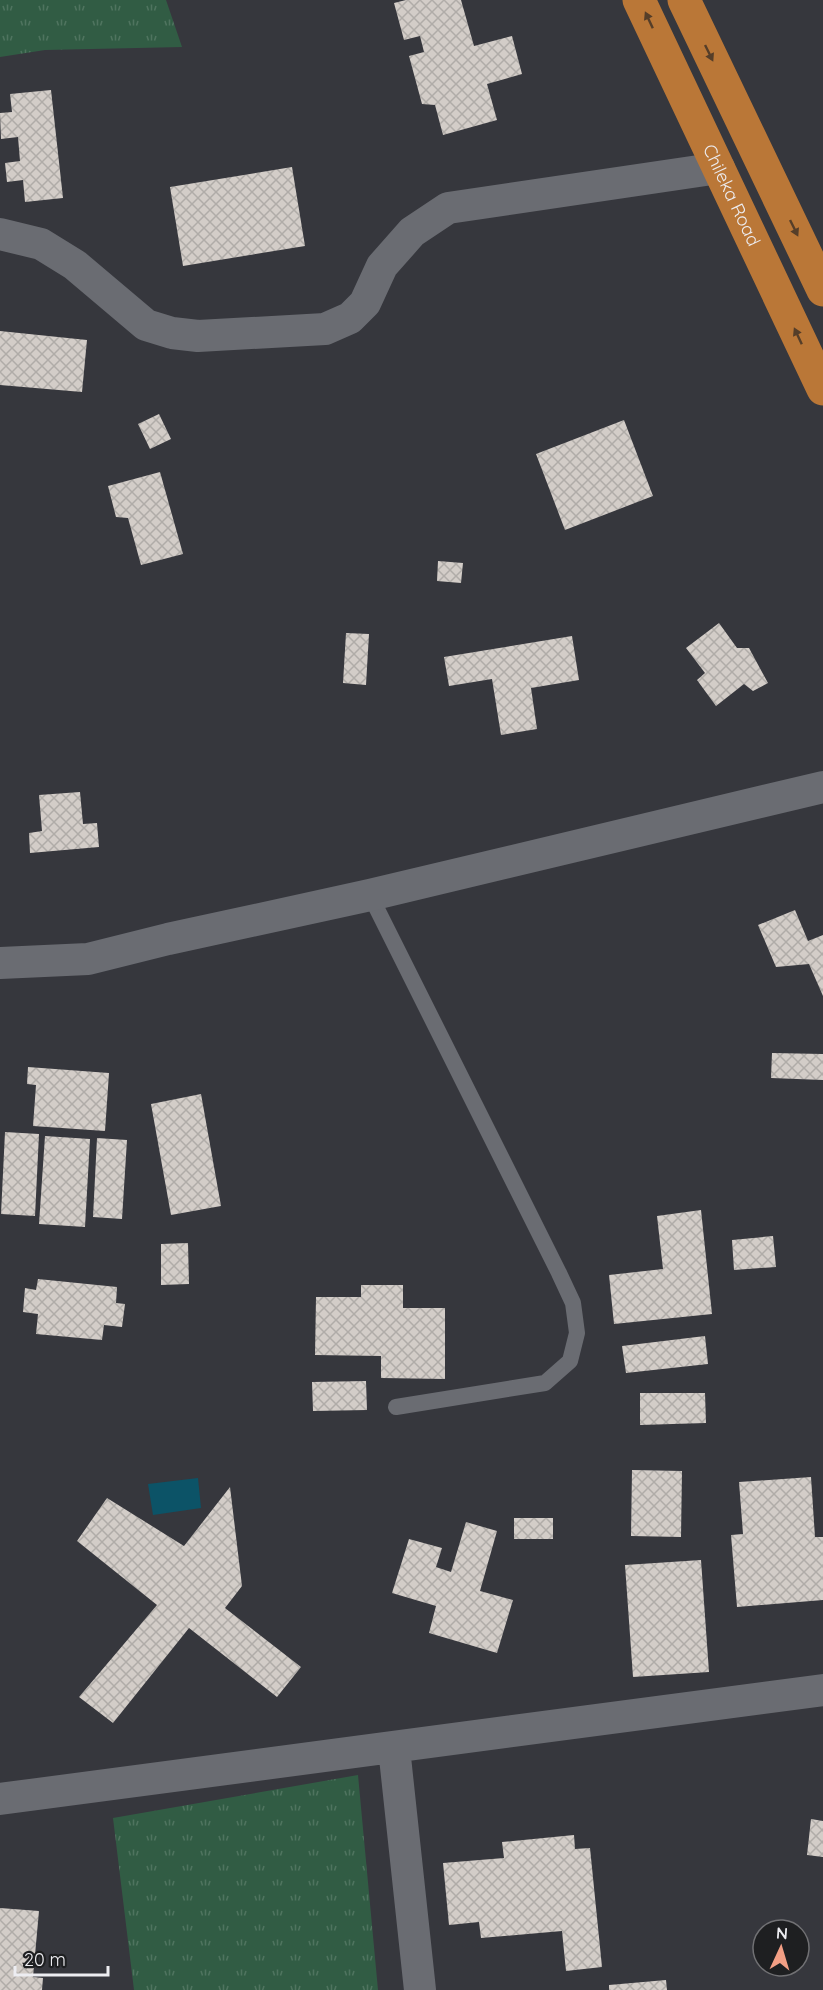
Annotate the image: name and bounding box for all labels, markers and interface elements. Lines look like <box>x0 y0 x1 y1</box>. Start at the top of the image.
one-way arrow <box>644 12 653 29</box>
one-way arrow <box>704 44 714 61</box>
street label: Chileka Road <box>698 140 766 250</box>
one-way arrow <box>789 220 798 237</box>
one-way arrow <box>794 328 803 345</box>
north arrow <box>751 1918 811 1978</box>
text: N <box>775 1923 789 1943</box>
scale bar <box>15 1939 108 1977</box>
text: 20 m <box>24 1948 66 1971</box>

